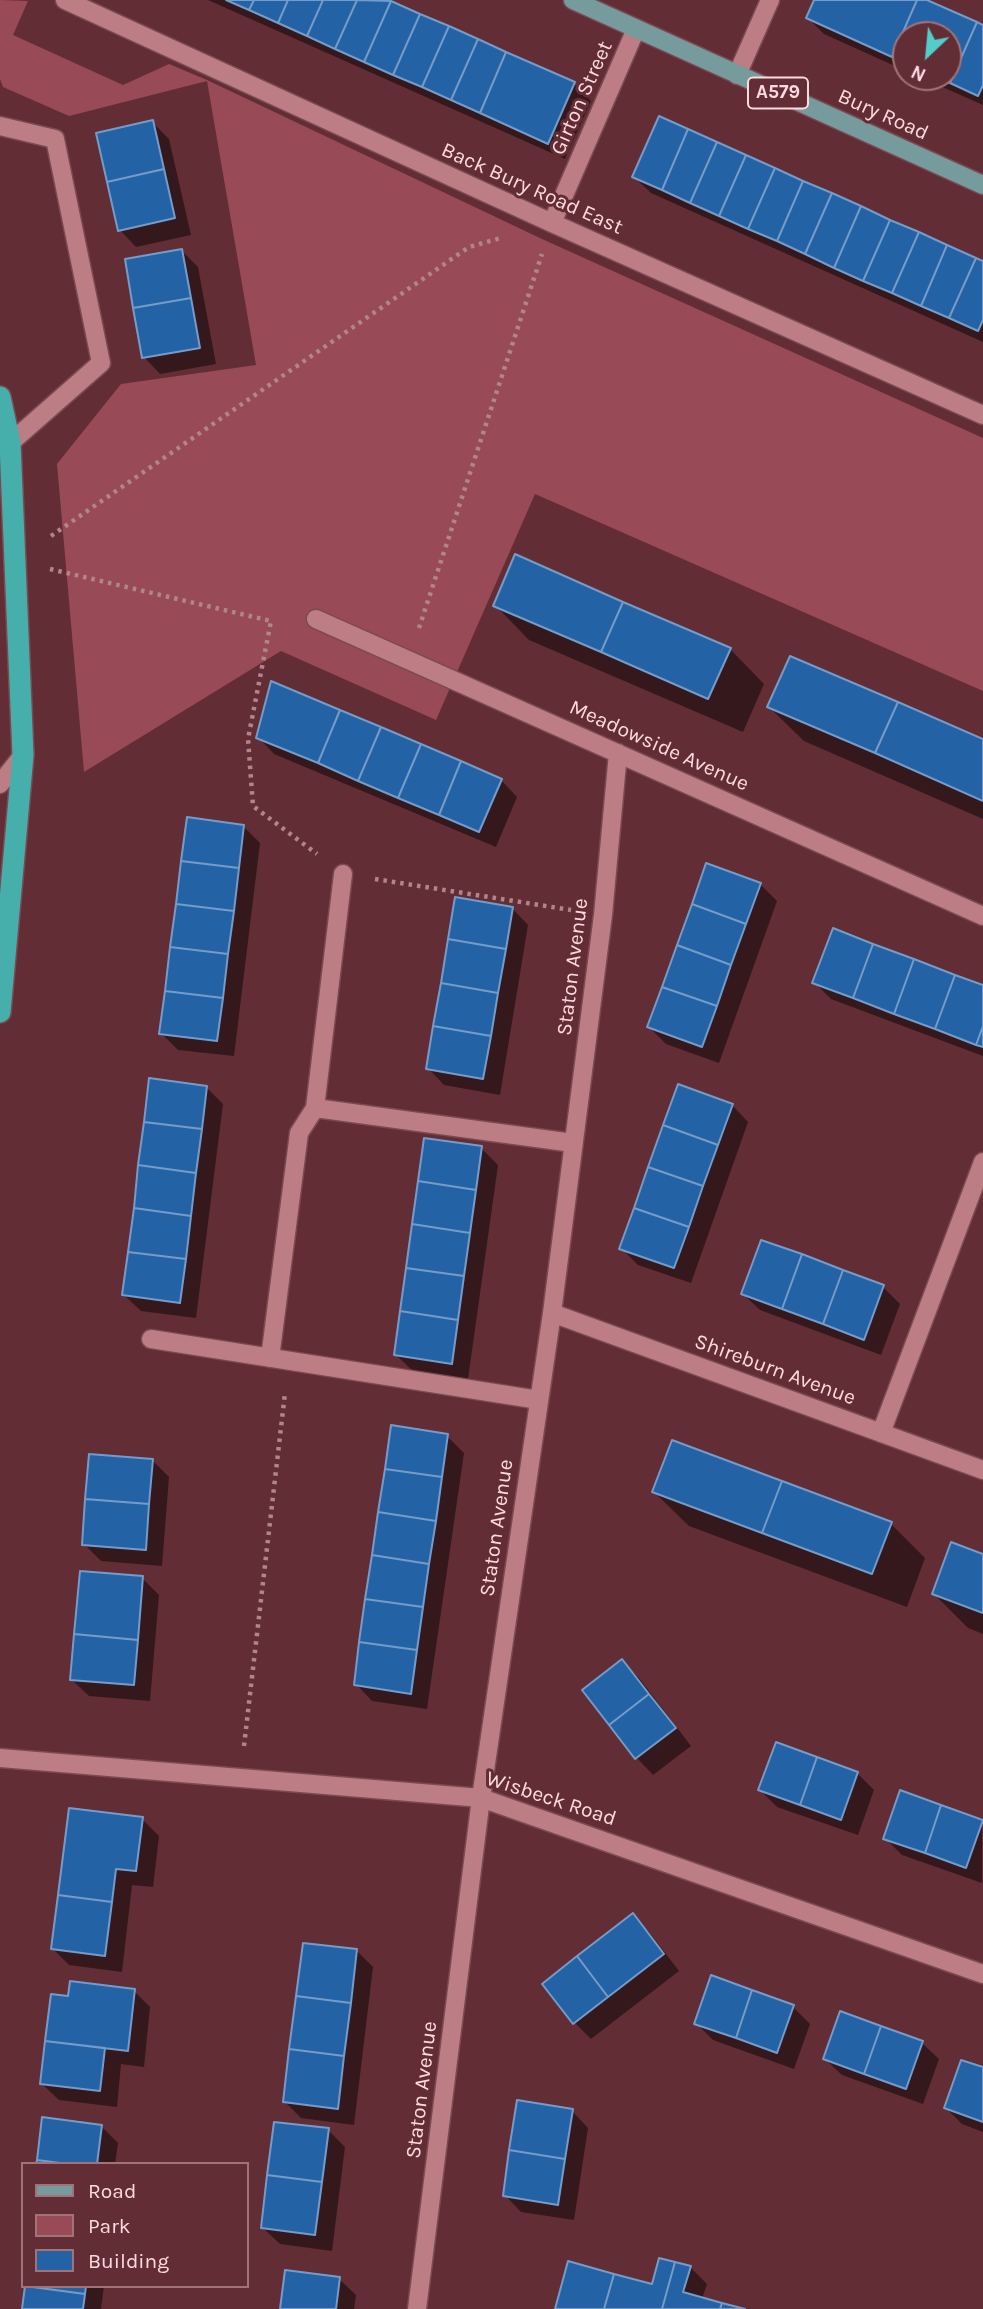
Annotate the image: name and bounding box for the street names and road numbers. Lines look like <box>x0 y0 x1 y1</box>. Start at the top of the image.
street label: Girton Street <box>546 37 618 159</box>
road number: A579 <box>748 78 808 108</box>
street label: Bury Road <box>834 84 932 146</box>
street label: Back Bury Road East <box>437 138 627 240</box>
street label: Meadowside Avenue <box>565 695 753 797</box>
street label: Staton Avenue <box>552 897 594 1037</box>
street label: Shireburn Avenue <box>691 1329 859 1411</box>
street label: Staton Avenue <box>475 1458 519 1598</box>
street label: Wisbeck Road <box>483 1766 619 1832</box>
street label: Staton Avenue <box>401 2020 443 2160</box>

